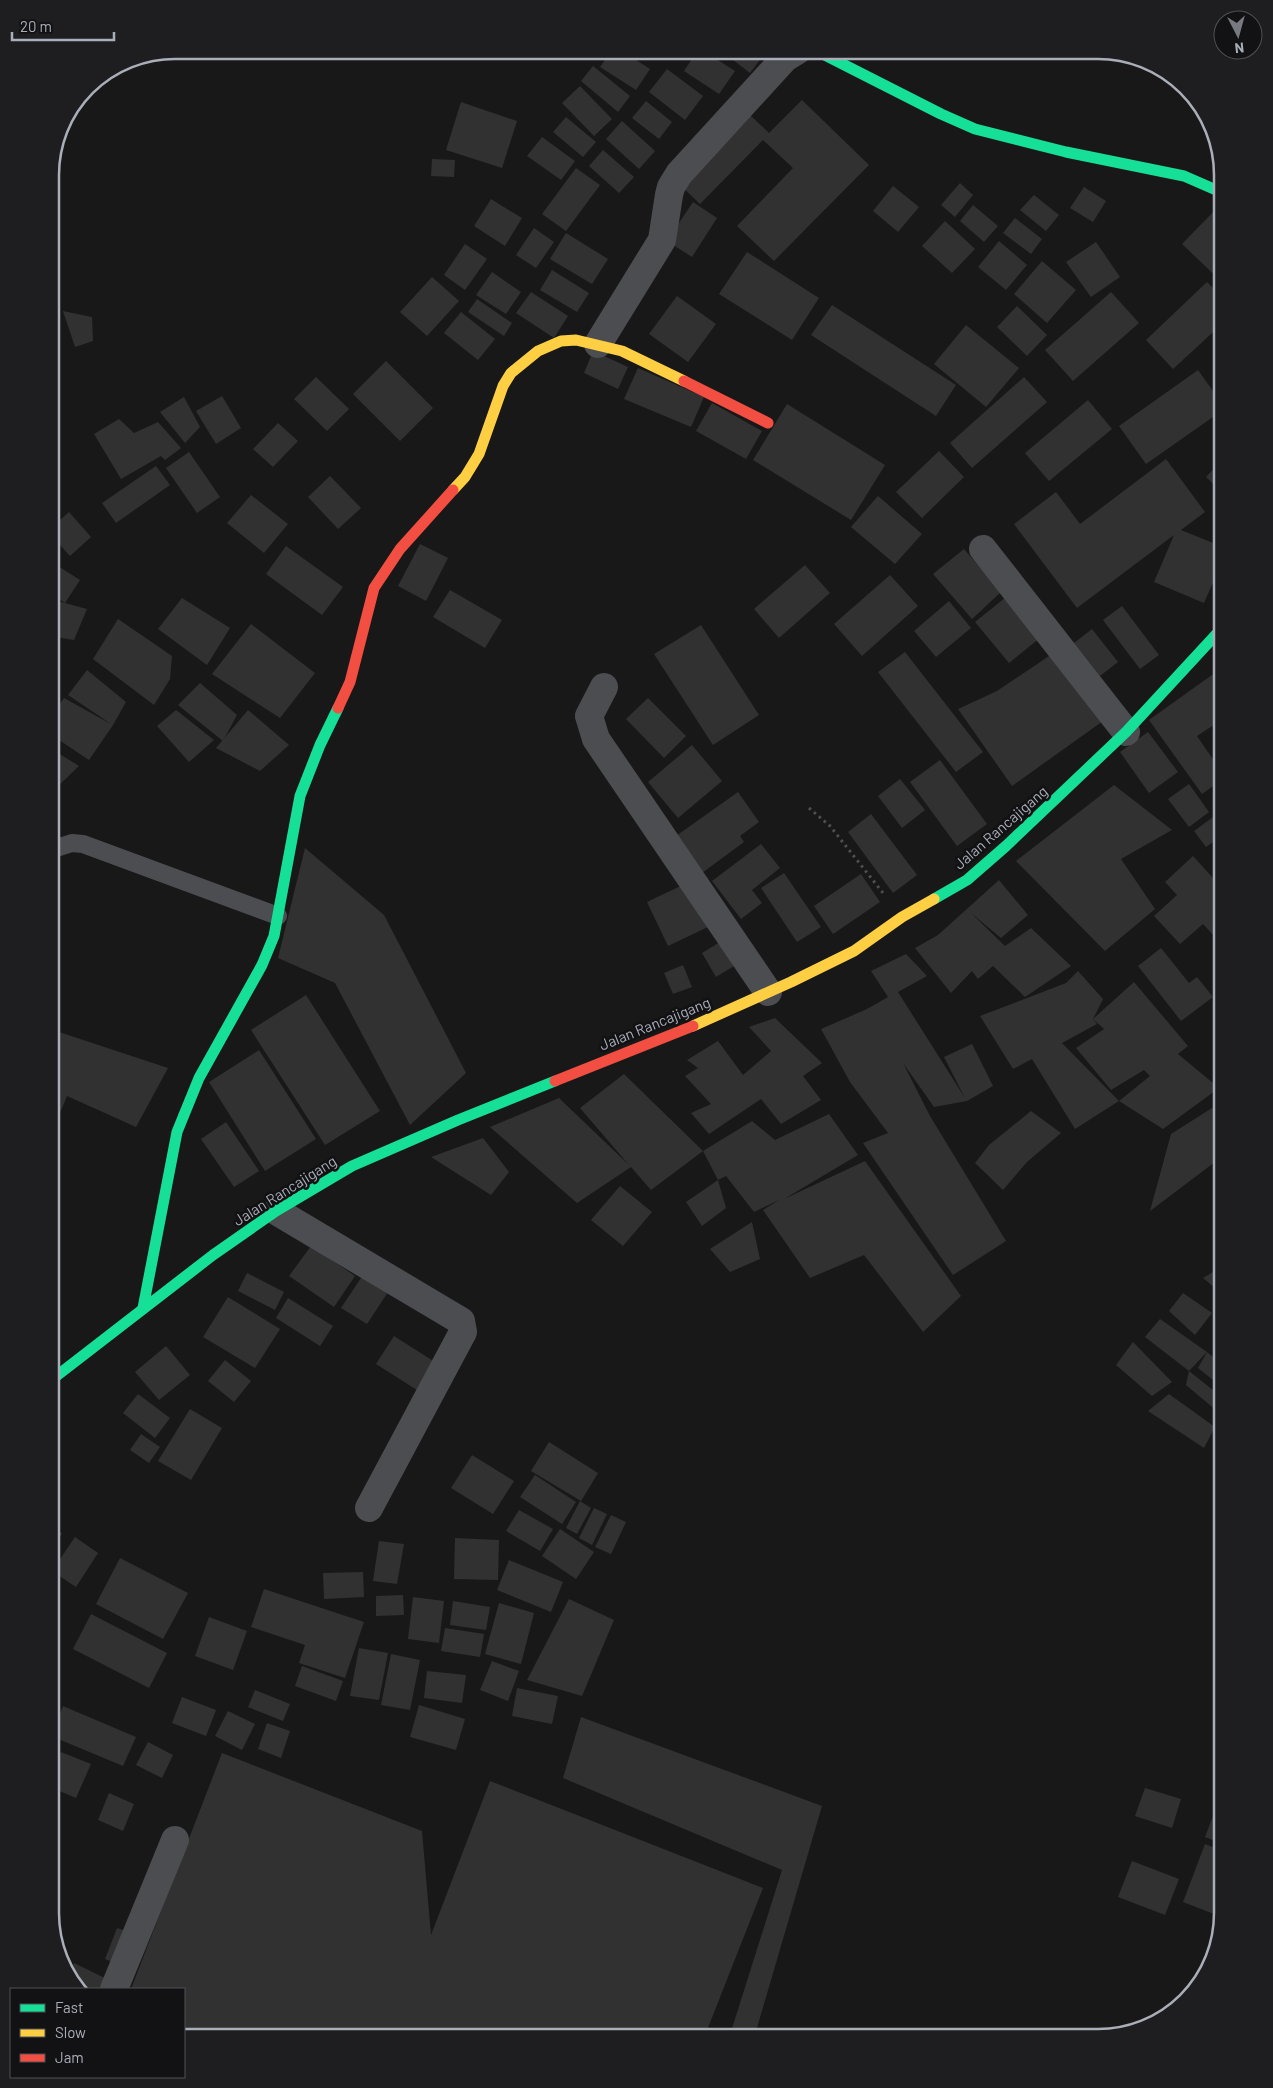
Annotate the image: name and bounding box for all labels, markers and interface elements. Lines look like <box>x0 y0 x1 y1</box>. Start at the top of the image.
scale bar <box>12 10 115 42</box>
north arrow <box>1213 10 1263 60</box>
text: 20 m <box>20 17 52 35</box>
text: N <box>1234 39 1245 57</box>
street label: Jalan Rancajigang <box>950 782 1051 873</box>
street label: Jalan Rancajigang <box>596 993 713 1054</box>
street label: Jalan Rancajigang <box>230 1151 339 1229</box>
legend <box>10 1988 185 2078</box>
text: Fast <box>55 1998 83 2016</box>
text: Slow <box>55 2023 86 2041</box>
text: Jam <box>55 2048 84 2066</box>

